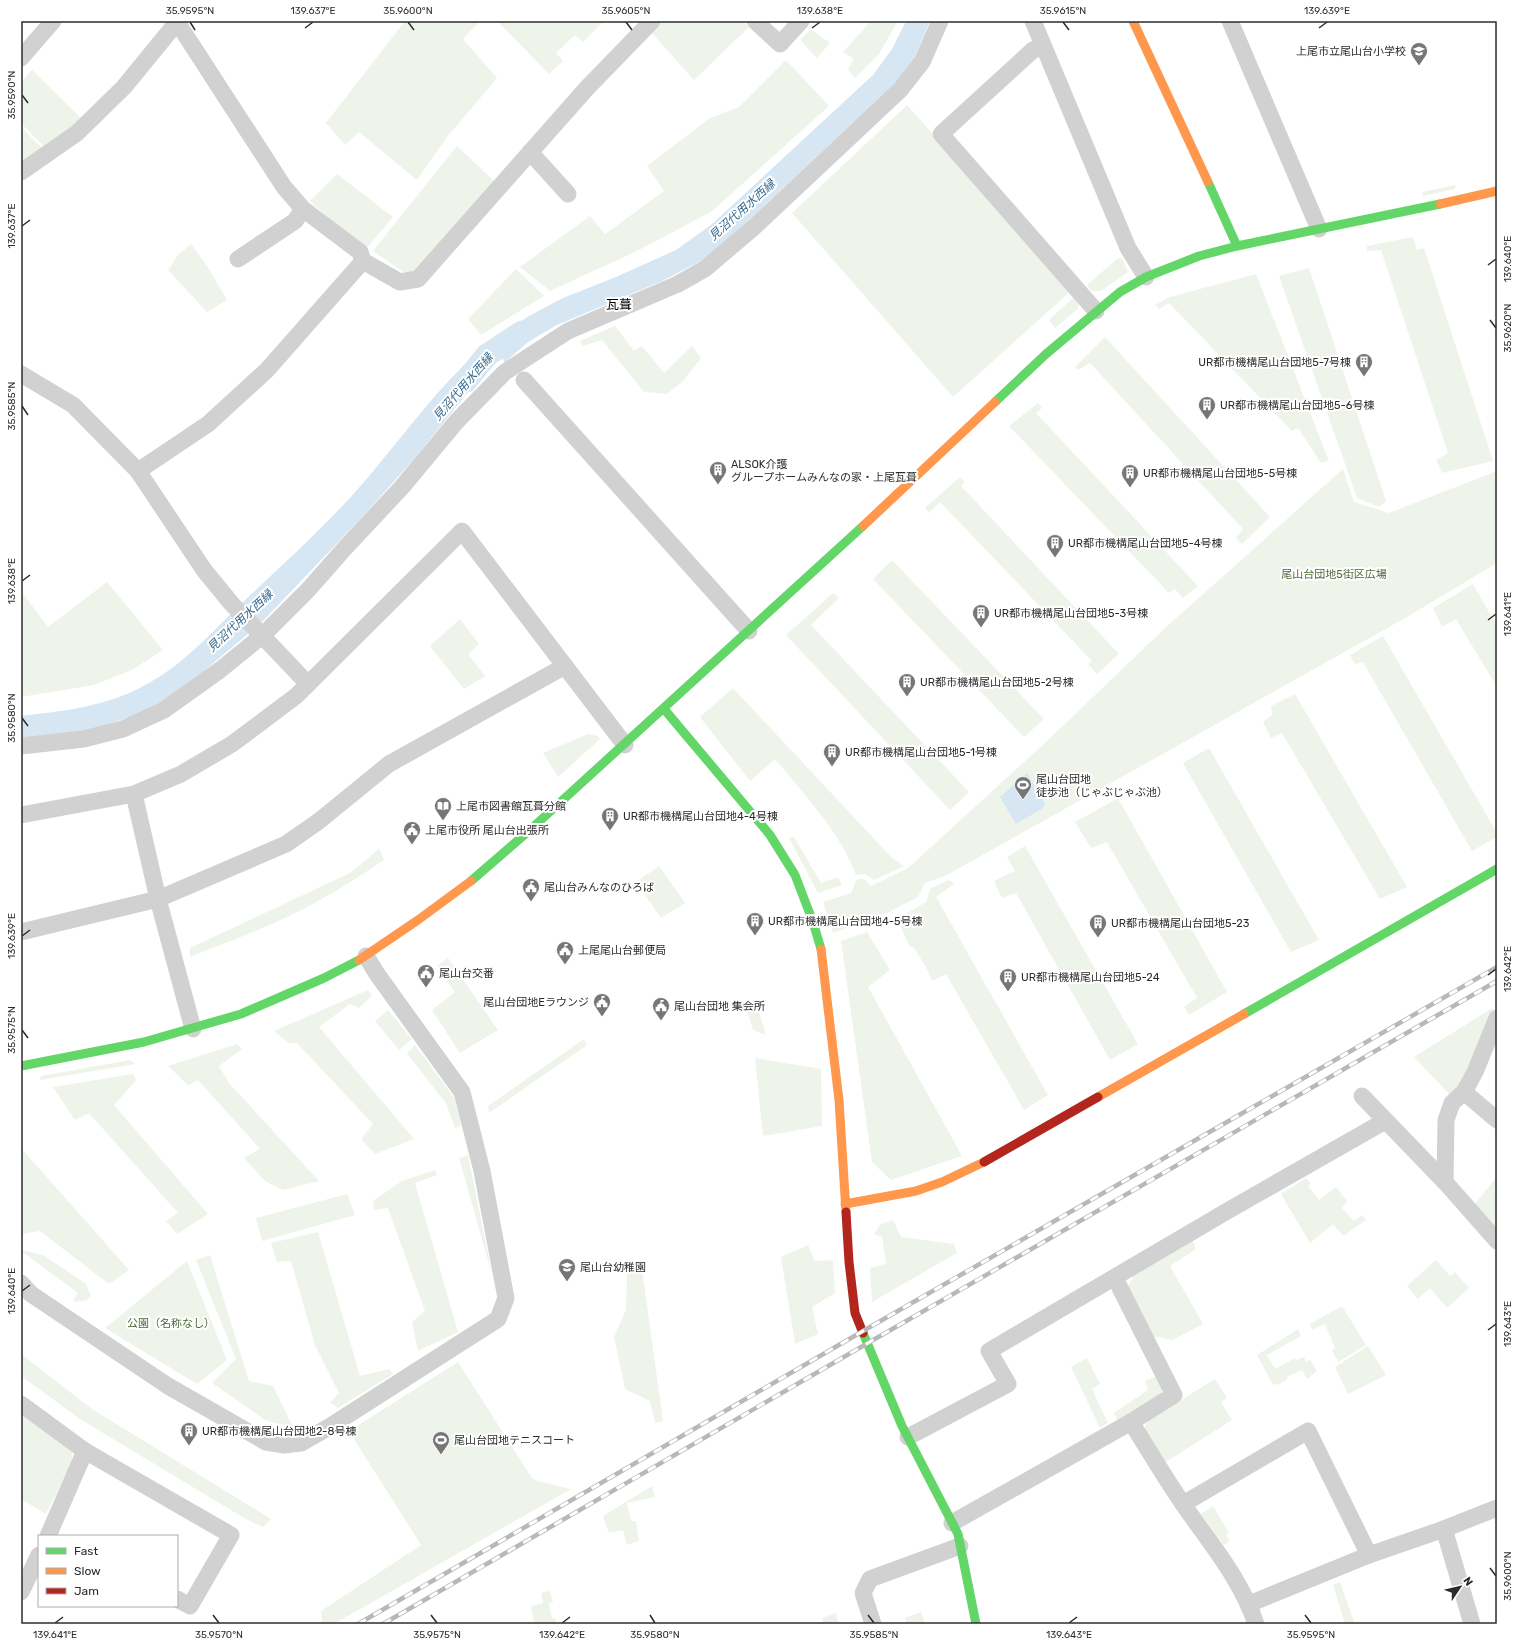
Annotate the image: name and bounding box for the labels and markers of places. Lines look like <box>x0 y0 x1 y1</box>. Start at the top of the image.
school or university icon: 上尾市立尾山台小学校 <box>1409 41 1429 66</box>
place label: 上尾市立尾山台小学校 <box>1296 45 1406 58</box>
building icon: UR都市機構尾山台団地5-7号棟 <box>1354 352 1374 377</box>
place label: UR都市機構尾山台団地5-7号棟 <box>1198 356 1351 369</box>
building icon: UR都市機構尾山台団地5-6号棟 <box>1197 395 1217 420</box>
place label: UR都市機構尾山台団地5-6号棟 <box>1220 399 1374 412</box>
place label: ALSOK介護 グループホームみんなの家・上尾瓦葺 <box>731 458 917 484</box>
building icon: ALSOK介護 グループホームみんなの家・上尾瓦葺 <box>708 460 728 485</box>
building icon: UR都市機構尾山台団地5-5号棟 <box>1120 463 1140 488</box>
place label: UR都市機構尾山台団地5-5号棟 <box>1143 467 1297 480</box>
building icon: UR都市機構尾山台団地5-4号棟 <box>1045 533 1065 558</box>
place label: UR都市機構尾山台団地5-4号棟 <box>1068 537 1223 550</box>
building icon: UR都市機構尾山台団地5-3号棟 <box>971 603 991 628</box>
place label: UR都市機構尾山台団地5-3号棟 <box>994 607 1148 620</box>
building icon: UR都市機構尾山台団地5-2号棟 <box>897 672 917 697</box>
place label: UR都市機構尾山台団地5-2号棟 <box>920 676 1074 689</box>
building icon: UR都市機構尾山台団地5-1号棟 <box>822 742 842 767</box>
place label: UR都市機構尾山台団地5-1号棟 <box>845 746 997 759</box>
place label: 尾山台団地 徒歩池（じゃぶじゃぶ池） <box>1036 773 1168 799</box>
sports icon: 尾山台団地 徒歩池（じゃぶじゃぶ池） <box>1013 775 1033 800</box>
library icon: 上尾市図書館瓦葺分館 <box>433 796 453 821</box>
place label: 上尾市図書館瓦葺分館 <box>456 800 566 813</box>
building icon: UR都市機構尾山台団地4-4号棟 <box>600 806 620 831</box>
place label: UR都市機構尾山台団地4-4号棟 <box>623 810 778 823</box>
public building icon: 上尾市役所 尾山台出張所 <box>402 820 422 845</box>
place label: 上尾市役所 尾山台出張所 <box>425 824 550 837</box>
public building icon: 尾山台みんなのひろば <box>521 877 541 902</box>
place label: 尾山台みんなのひろば <box>544 881 654 894</box>
building icon: UR都市機構尾山台団地4-5号棟 <box>745 911 765 936</box>
building icon: UR都市機構尾山台団地5-23 <box>1088 913 1108 938</box>
place label: UR都市機構尾山台団地4-5号棟 <box>768 915 923 928</box>
place label: UR都市機構尾山台団地5-23 <box>1111 917 1250 930</box>
public building icon: 上尾尾山台郵便局 <box>555 940 575 965</box>
place label: 上尾尾山台郵便局 <box>578 944 666 957</box>
public building icon: 尾山台交番 <box>416 963 436 988</box>
place label: 尾山台交番 <box>439 967 494 980</box>
building icon: UR都市機構尾山台団地5-24 <box>998 967 1018 992</box>
place label: UR都市機構尾山台団地5-24 <box>1021 971 1160 984</box>
public building icon: 尾山台団地Eラウンジ <box>592 992 612 1017</box>
place label: 尾山台団地Eラウンジ <box>483 996 589 1009</box>
public building icon: 尾山台団地 集会所 <box>651 996 671 1021</box>
place label: 尾山台団地 集会所 <box>674 1000 766 1013</box>
school or university icon: 尾山台幼稚園 <box>557 1257 577 1282</box>
place label: 尾山台幼稚園 <box>580 1261 646 1274</box>
building icon: UR都市機構尾山台団地2-8号棟 <box>179 1421 199 1446</box>
place label: UR都市機構尾山台団地2-8号棟 <box>202 1425 356 1438</box>
sports icon: 尾山台団地テニスコート <box>431 1430 451 1455</box>
place label: 尾山台団地テニスコート <box>454 1434 575 1447</box>

